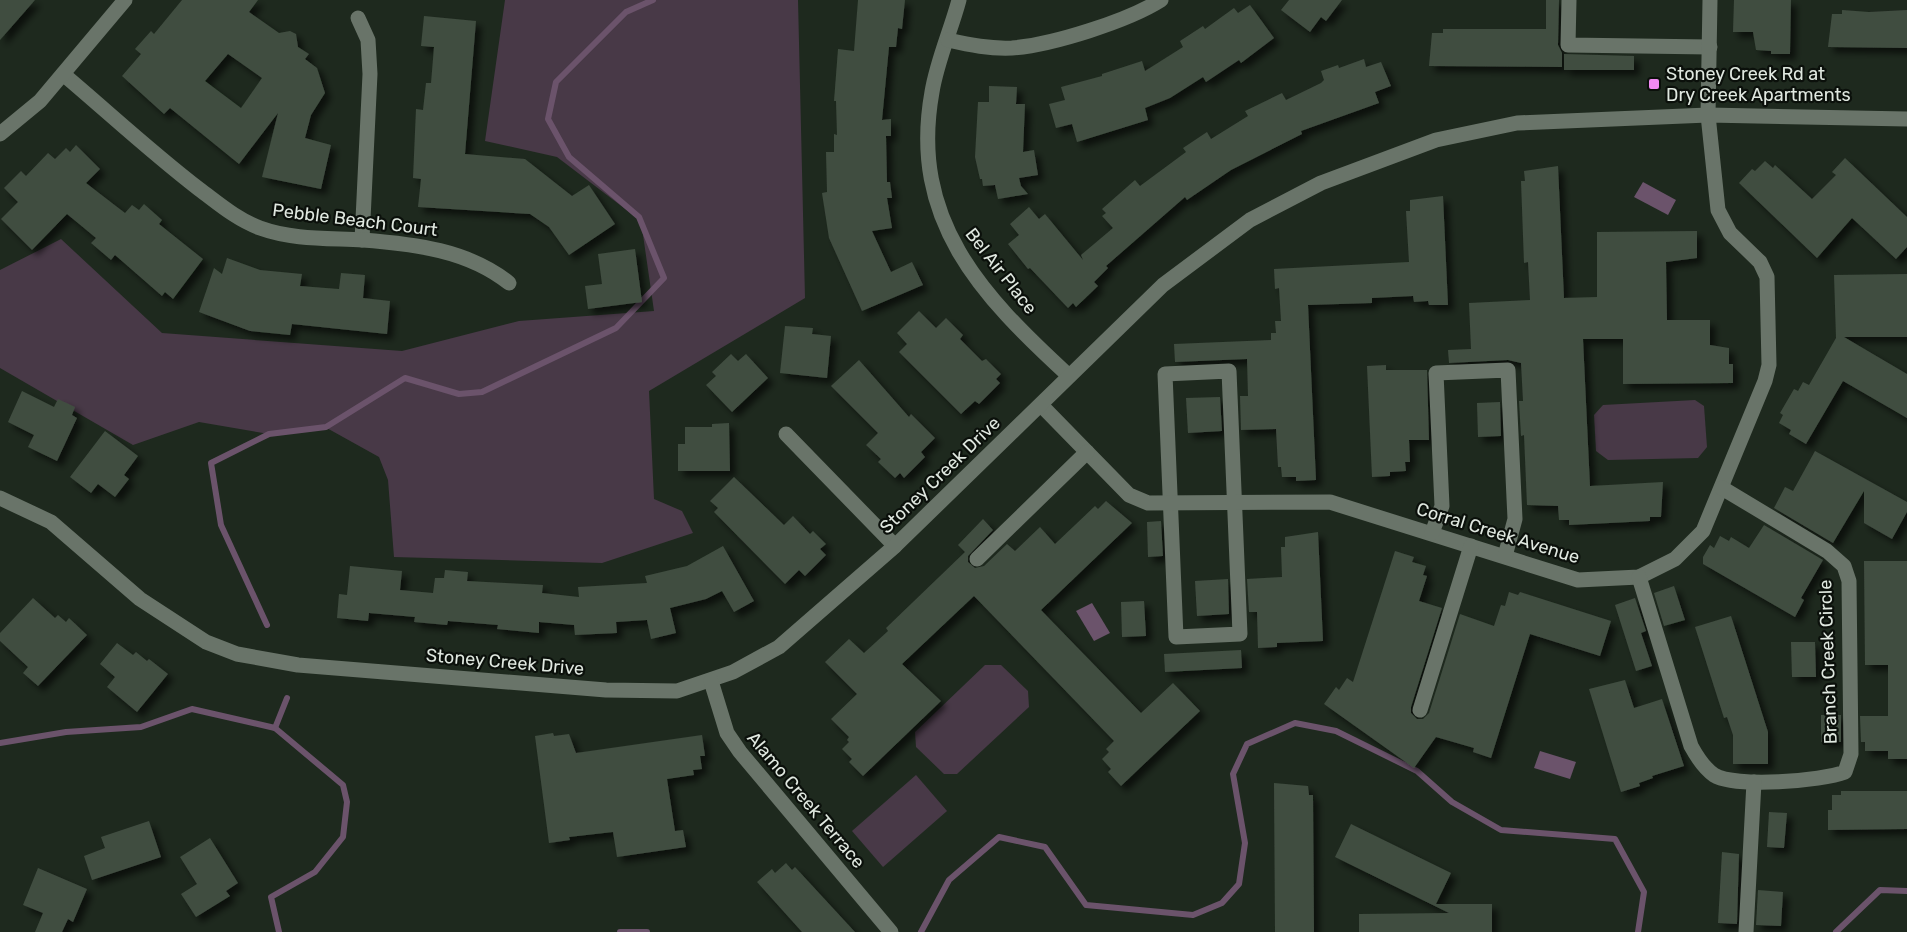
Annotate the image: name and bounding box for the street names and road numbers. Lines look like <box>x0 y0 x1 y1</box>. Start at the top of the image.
street label: Pebble Beach Court <box>271 199 439 241</box>
street label: Bel Air Place <box>960 223 1042 319</box>
street label: Stoney Creek Drive <box>875 412 1005 538</box>
street label: Corral Creek Avenue <box>1414 498 1582 568</box>
street label: Branch Creek Circle <box>1814 579 1842 745</box>
street label: Stoney Creek Drive <box>425 644 585 680</box>
street label: Alamo Creek Terrace <box>743 727 869 873</box>

